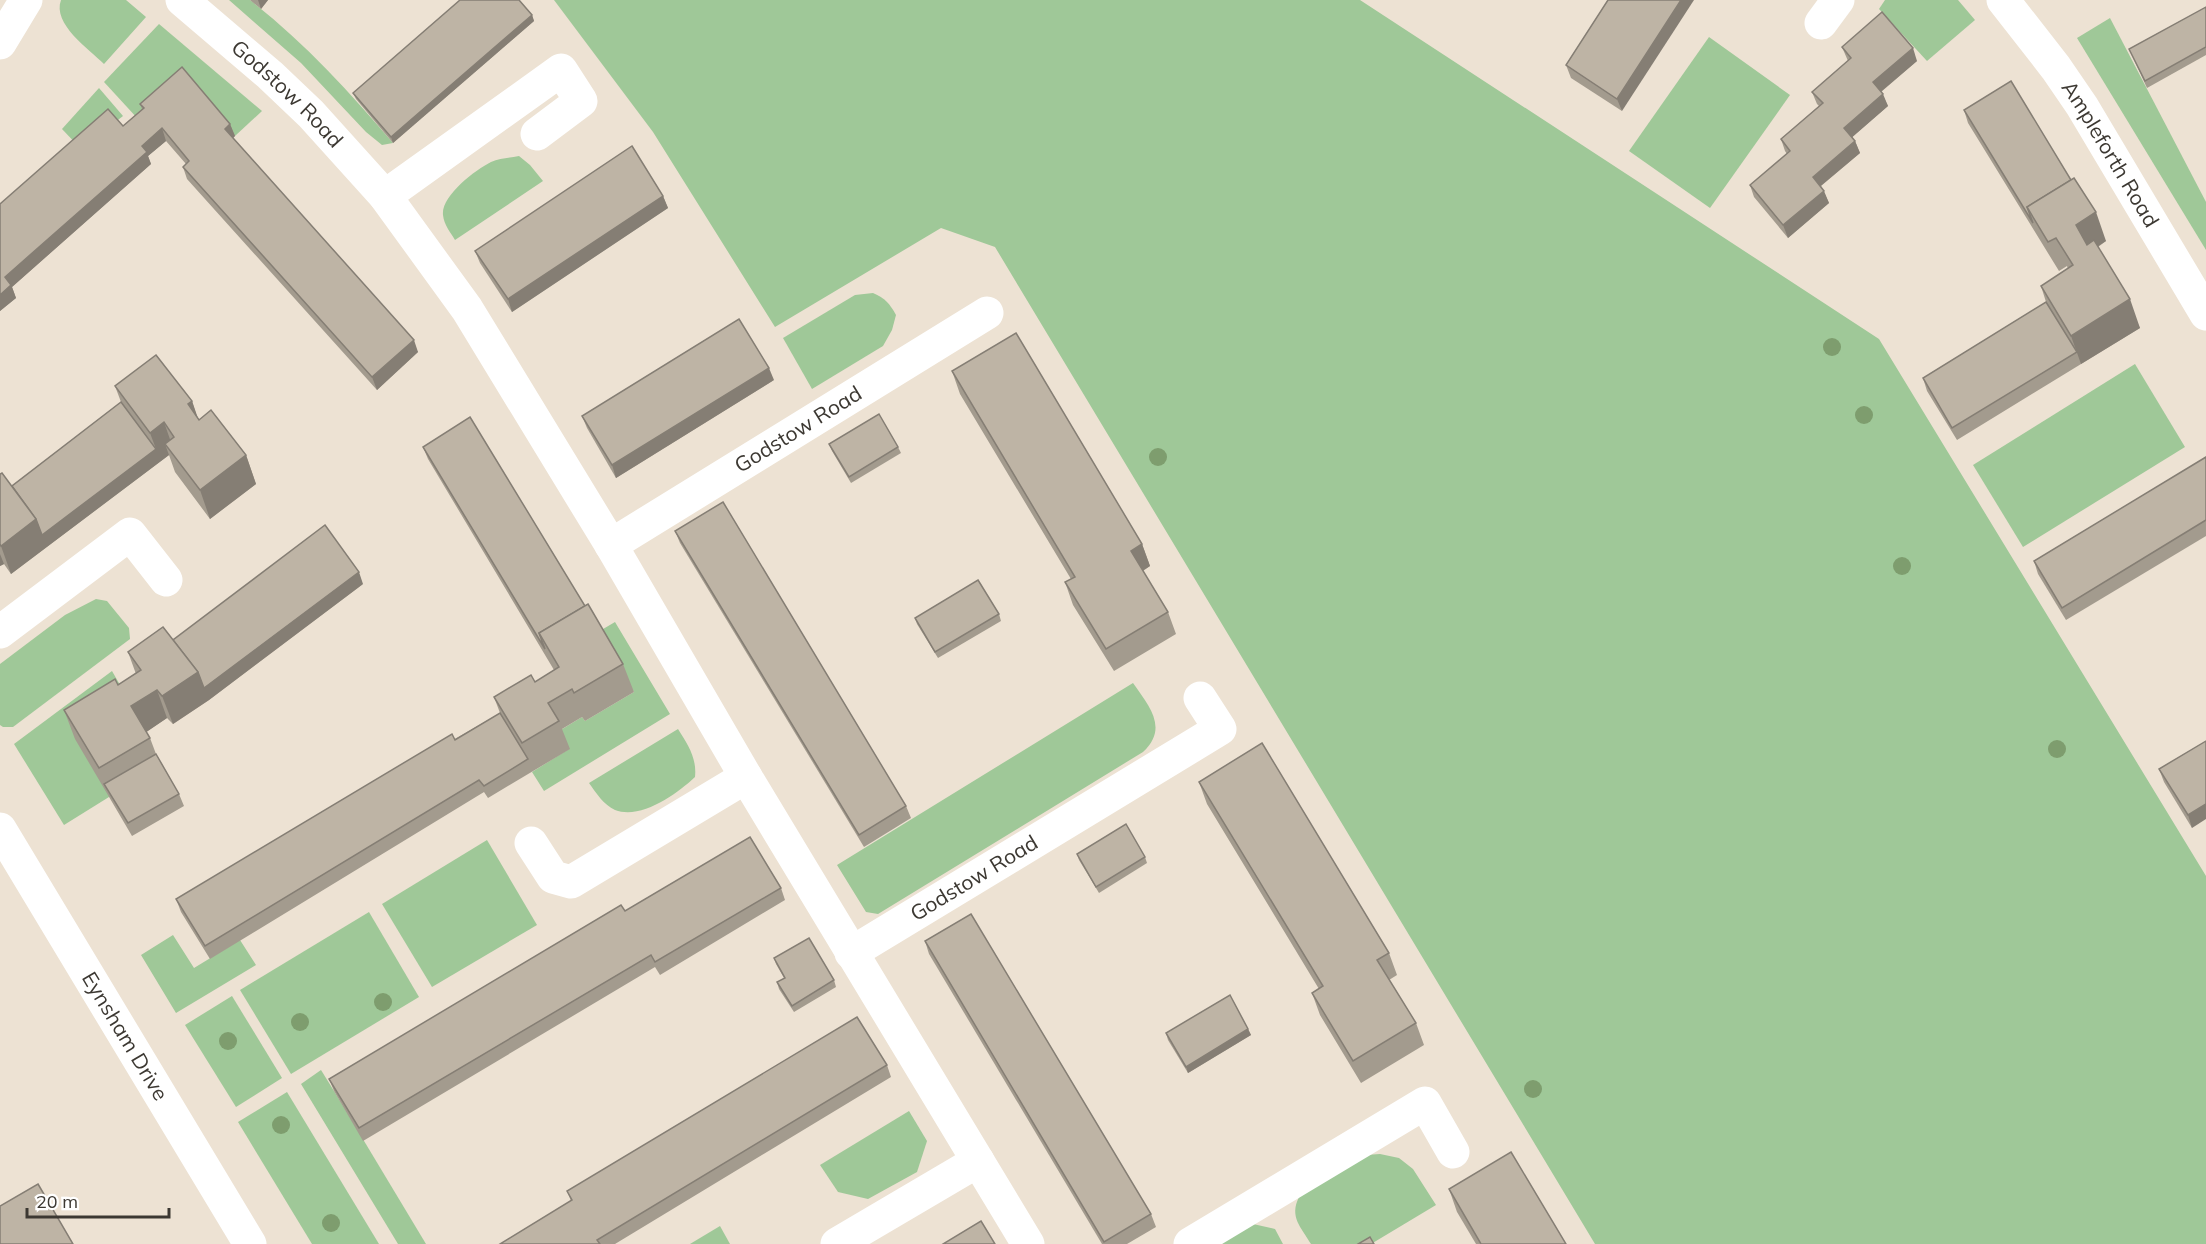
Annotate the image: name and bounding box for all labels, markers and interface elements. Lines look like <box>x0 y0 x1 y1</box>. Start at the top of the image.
street label: Godstow Road <box>226 34 349 153</box>
street label: Ampleforth Road <box>2057 75 2165 232</box>
street label: Godstow Road <box>729 380 866 478</box>
street label: Godstow Road <box>905 829 1042 926</box>
street label: Eynsham Drive <box>77 967 174 1105</box>
scale bar <box>27 1181 170 1219</box>
text: 20 m <box>36 1190 78 1213</box>

